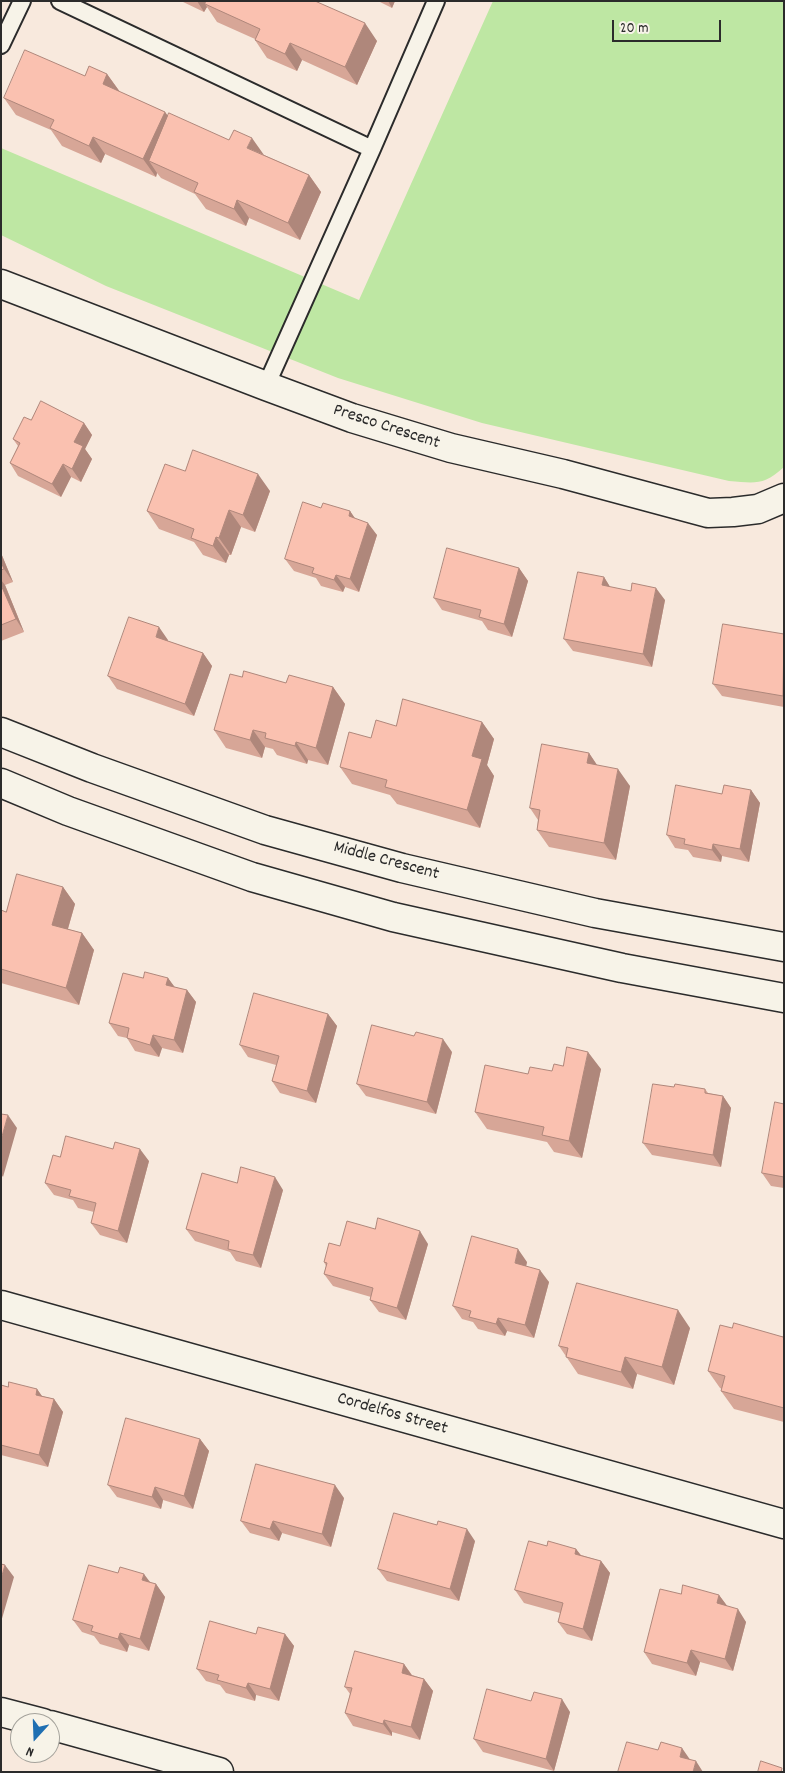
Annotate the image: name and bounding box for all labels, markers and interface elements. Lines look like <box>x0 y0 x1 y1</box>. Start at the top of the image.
scale bar <box>615 10 724 42</box>
text: 20 m <box>620 18 648 40</box>
street label: Presco Crescent <box>330 401 442 455</box>
street label: Middle Crescent <box>331 838 441 886</box>
street label: Cordelfos Street <box>334 1389 450 1441</box>
north arrow <box>10 1713 60 1763</box>
text: N <box>24 1741 37 1762</box>

